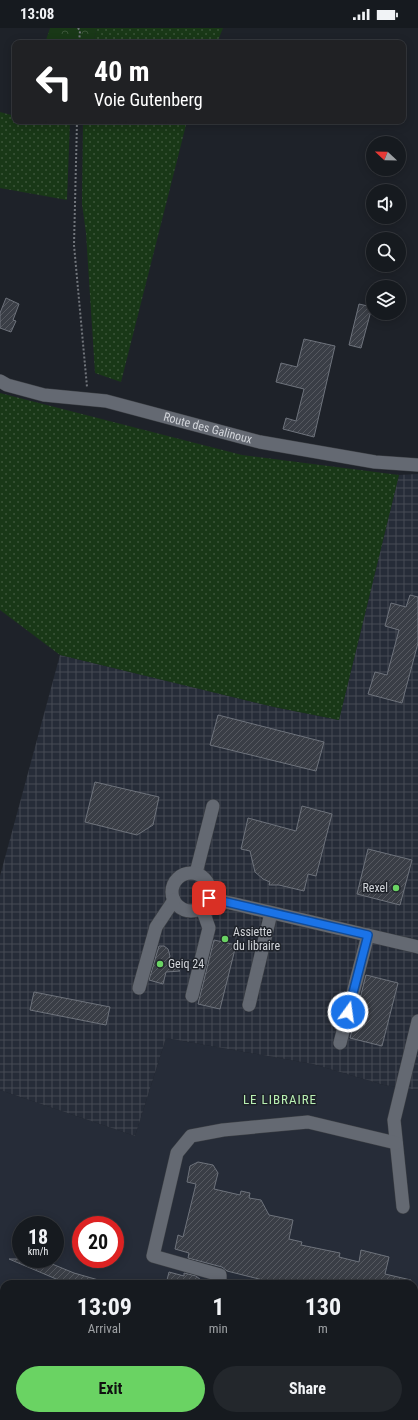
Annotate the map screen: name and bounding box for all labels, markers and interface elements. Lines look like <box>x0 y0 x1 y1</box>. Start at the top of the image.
text: 13:08 <box>20 5 54 23</box>
text: 40 m <box>94 55 150 88</box>
icon: left <box>28 56 80 108</box>
text: Voie Gutenberg <box>94 89 203 110</box>
north arrow <box>366 136 406 176</box>
map controls <box>366 136 406 320</box>
button: sound <box>366 184 406 224</box>
button: search <box>366 232 406 272</box>
button: layers <box>366 280 406 320</box>
street label: Route des Galinoux <box>162 410 254 447</box>
pin <box>192 881 226 915</box>
place label: Rexel <box>362 881 388 895</box>
marker: Rexel <box>391 883 401 893</box>
icon: arrive <box>198 887 220 909</box>
place label: Assiette du libraire <box>233 925 280 953</box>
marker: Assiette du libraire <box>220 934 230 944</box>
place label: Geiq 24 <box>168 957 204 971</box>
marker: Geiq 24 <box>155 959 165 969</box>
position arrow <box>327 991 369 1033</box>
district label: LE LIBRAIRE <box>243 1092 317 1107</box>
speed limit sign: 20 <box>72 1216 124 1268</box>
text: 18 <box>28 1225 48 1249</box>
text: km/h <box>28 1246 48 1257</box>
text: 13:09 <box>77 1293 132 1321</box>
text: 1 <box>212 1293 224 1321</box>
text: 130 <box>305 1293 341 1321</box>
text: Arrival <box>88 1321 121 1336</box>
text: min <box>209 1321 228 1336</box>
text: m <box>318 1321 328 1336</box>
button: Exit <box>16 1366 205 1412</box>
button: Share <box>213 1366 402 1412</box>

